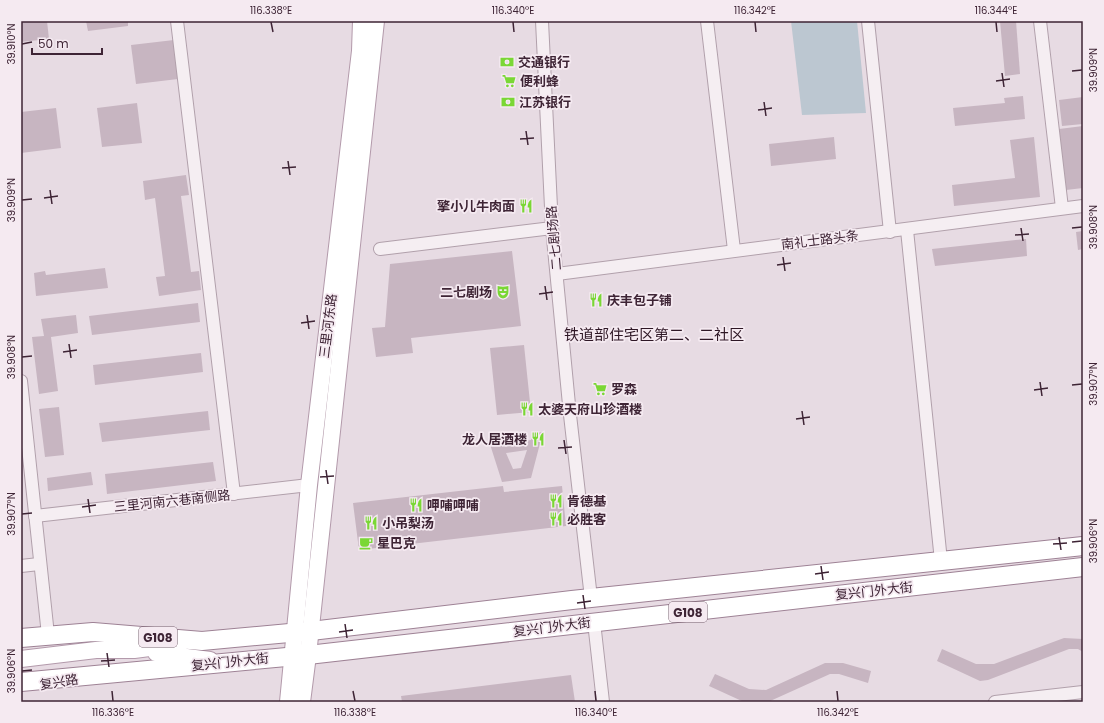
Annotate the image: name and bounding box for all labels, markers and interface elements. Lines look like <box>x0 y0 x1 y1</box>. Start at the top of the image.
text: 116.338°E <box>250 3 292 18</box>
text: 116.340°E <box>492 3 534 18</box>
text: 116.342°E <box>734 3 776 18</box>
text: 116.344°E <box>975 3 1017 18</box>
text: 39.910°N <box>4 23 19 65</box>
scale bar <box>32 30 102 56</box>
text: 50 m <box>38 35 69 52</box>
text: 39.909°N <box>1086 48 1101 92</box>
place label: 交通银行 <box>518 53 570 72</box>
bank icon: 交通银行 <box>499 54 515 70</box>
place label: 便利蜂 <box>520 72 559 91</box>
supermarket icon: 便利蜂 <box>501 73 517 89</box>
place label: 江苏银行 <box>519 93 571 112</box>
bank icon: 江苏银行 <box>500 94 516 110</box>
text: 39.909°N <box>4 178 19 222</box>
place label: 擎小儿牛肉面 <box>437 197 515 216</box>
restaurant icon: 擎小儿牛肉面 <box>518 198 534 214</box>
street label: 二七剧场路 <box>542 205 566 271</box>
text: 39.908°N <box>1086 205 1101 249</box>
street label: 南礼士路头条 <box>780 226 860 254</box>
place label: 二七剧场 <box>440 283 492 302</box>
theatre icon: 二七剧场 <box>495 284 511 300</box>
place label: 庆丰包子铺 <box>607 291 672 310</box>
restaurant icon: 庆丰包子铺 <box>588 292 604 308</box>
street label: 三里河东路 <box>315 293 341 359</box>
district label: 铁道部住宅区第二、二社区 <box>564 324 744 345</box>
text: 39.908°N <box>4 335 19 379</box>
text: 39.907°N <box>1086 362 1101 406</box>
place label: 罗森 <box>611 380 637 399</box>
supermarket icon: 罗森 <box>592 381 608 397</box>
place label: 太婆天府山珍酒楼 <box>538 400 642 419</box>
restaurant icon: 太婆天府山珍酒楼 <box>519 401 535 417</box>
place label: 龙人居酒楼 <box>462 430 527 449</box>
restaurant icon: 龙人居酒楼 <box>530 431 546 447</box>
street label: 三里河南六巷南侧路 <box>113 485 231 517</box>
text: 39.907°N <box>4 492 19 536</box>
place label: 肯德基 <box>567 492 607 511</box>
restaurant icon: 肯德基 <box>548 493 564 509</box>
place label: 呷哺呷哺 <box>427 496 479 515</box>
restaurant icon: 呷哺呷哺 <box>408 497 424 513</box>
place label: 必胜客 <box>567 510 606 529</box>
restaurant icon: 必胜客 <box>548 511 564 527</box>
place label: 小吊梨汤 <box>382 514 434 533</box>
restaurant icon: 小吊梨汤 <box>363 515 379 531</box>
text: 39.906°N <box>1086 519 1101 563</box>
place label: 星巴克 <box>377 534 416 553</box>
cafe icon: 星巴克 <box>358 535 374 551</box>
street label: 复兴门外大街 <box>834 577 914 605</box>
road number: G108 <box>669 602 707 622</box>
street label: 复兴门外大街 <box>512 613 592 641</box>
road number: G108 <box>139 627 177 647</box>
street label: 复兴门外大街 <box>190 648 270 676</box>
text: 39.906°N <box>4 649 19 693</box>
street label: 复兴路 <box>38 670 80 694</box>
text: 116.336°E <box>92 705 134 720</box>
text: 116.338°E <box>334 705 376 720</box>
text: 116.340°E <box>575 705 617 720</box>
text: 116.342°E <box>817 705 859 720</box>

